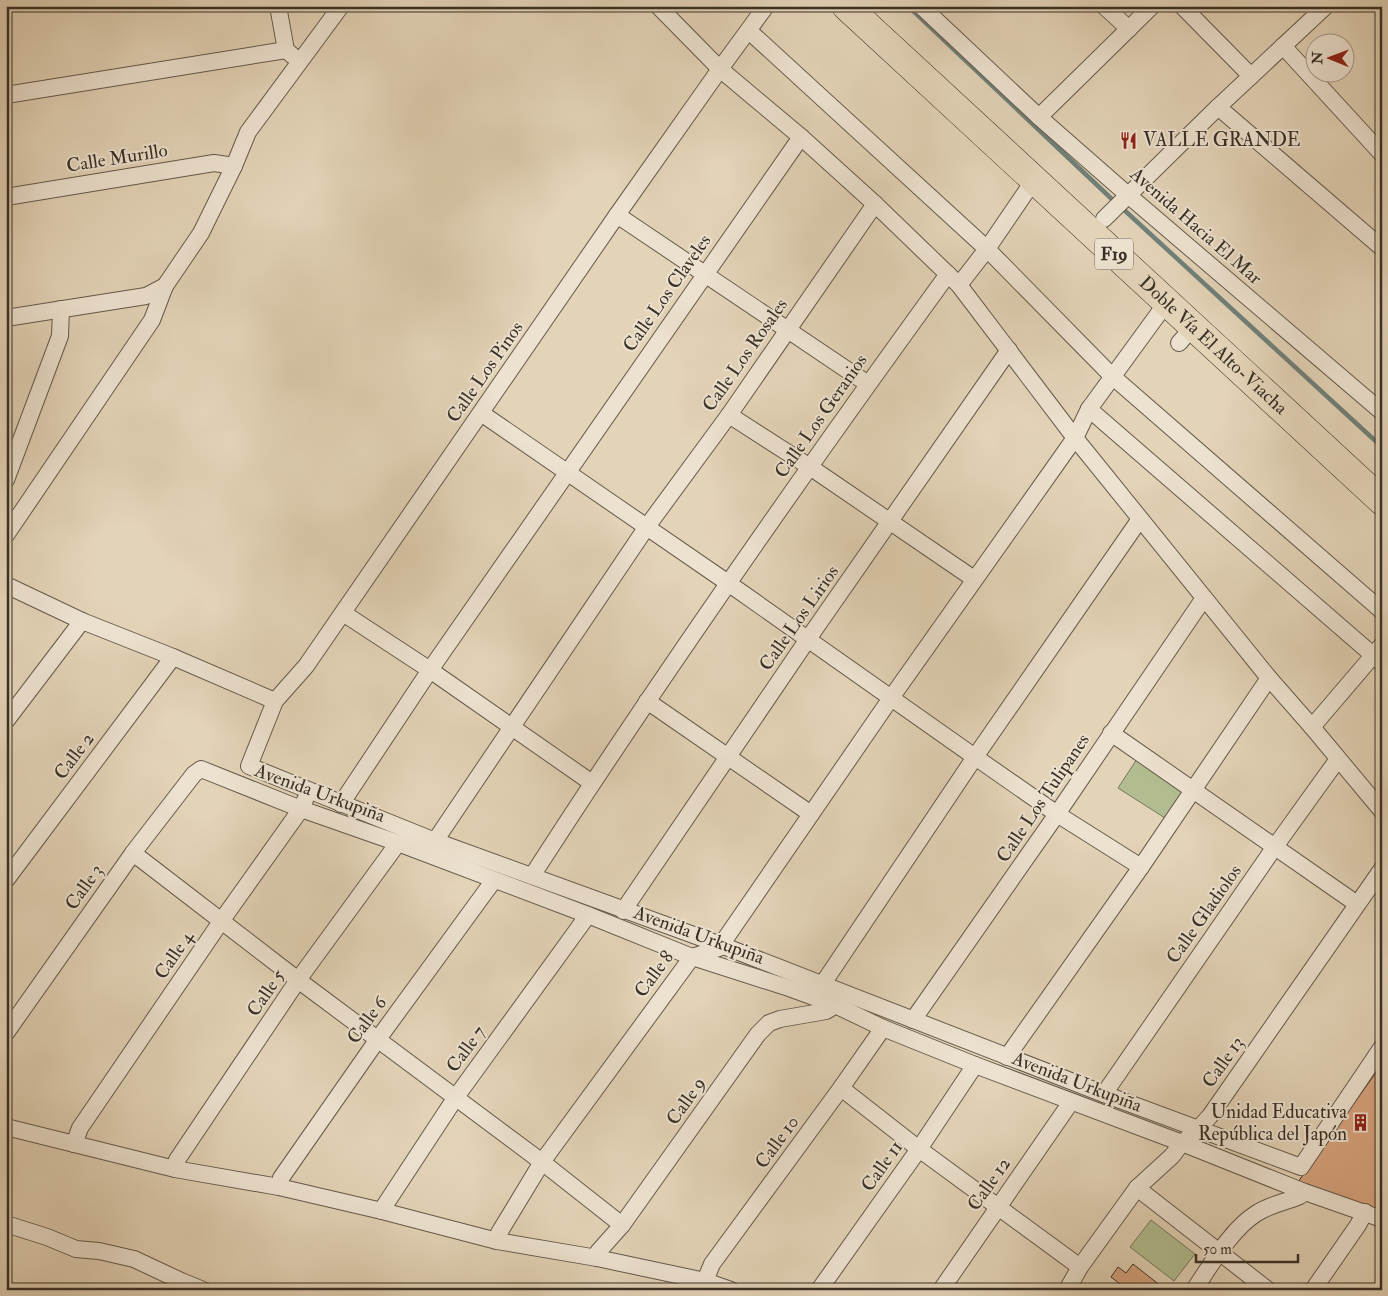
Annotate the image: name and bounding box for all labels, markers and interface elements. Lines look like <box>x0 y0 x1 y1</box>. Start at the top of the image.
north arrow <box>1306 32 1356 82</box>
text: N <box>1309 51 1326 65</box>
place label: VALLE GRANDE <box>1143 128 1301 152</box>
restaurant icon: VALLE GRANDE <box>1119 130 1139 150</box>
street label: Calle Murillo <box>65 138 169 178</box>
street label: Avenida Hacia El Mar <box>1124 161 1267 290</box>
street label: Calle Los Claveles <box>618 229 716 357</box>
road number: F19 <box>1095 238 1133 270</box>
street label: Doble Vía El Alto-Viacha <box>1134 271 1293 420</box>
street label: Calle Los Rosales <box>697 294 793 416</box>
street label: Calle Los Pinos <box>441 317 529 427</box>
street label: Calle Los Geranios <box>769 349 873 483</box>
street label: Calle Los Lirios <box>754 561 844 675</box>
street label: Calle 2 <box>49 728 99 784</box>
street label: Calle Los Tulipanes <box>991 729 1096 868</box>
street label: Avenida Urkupiña <box>250 758 389 829</box>
street label: Calle 3 <box>60 859 108 915</box>
street label: Calle Gladiolos <box>1161 860 1247 968</box>
street label: Avenida Urkupiña <box>629 900 768 971</box>
street label: Calle 4 <box>149 925 199 984</box>
street label: Calle 8 <box>629 946 679 1002</box>
street label: Calle 5 <box>242 964 291 1021</box>
street label: Calle 6 <box>342 990 393 1048</box>
street label: Calle 7 <box>441 1021 491 1077</box>
street label: Calle 13 <box>1197 1032 1249 1092</box>
street label: Avenida Urkupiña <box>1007 1046 1145 1119</box>
street label: Calle 9 <box>661 1072 711 1130</box>
place label: Unidad Educativa República del Japón <box>1198 1100 1347 1147</box>
street label: Calle 10 <box>750 1111 804 1173</box>
building icon: Unidad Educativa República del Japón <box>1351 1113 1371 1133</box>
street label: Calle 11 <box>856 1136 908 1196</box>
street label: Calle 12 <box>962 1153 1016 1215</box>
scale bar <box>1196 1231 1298 1263</box>
text: 50 m <box>1203 1240 1232 1259</box>

